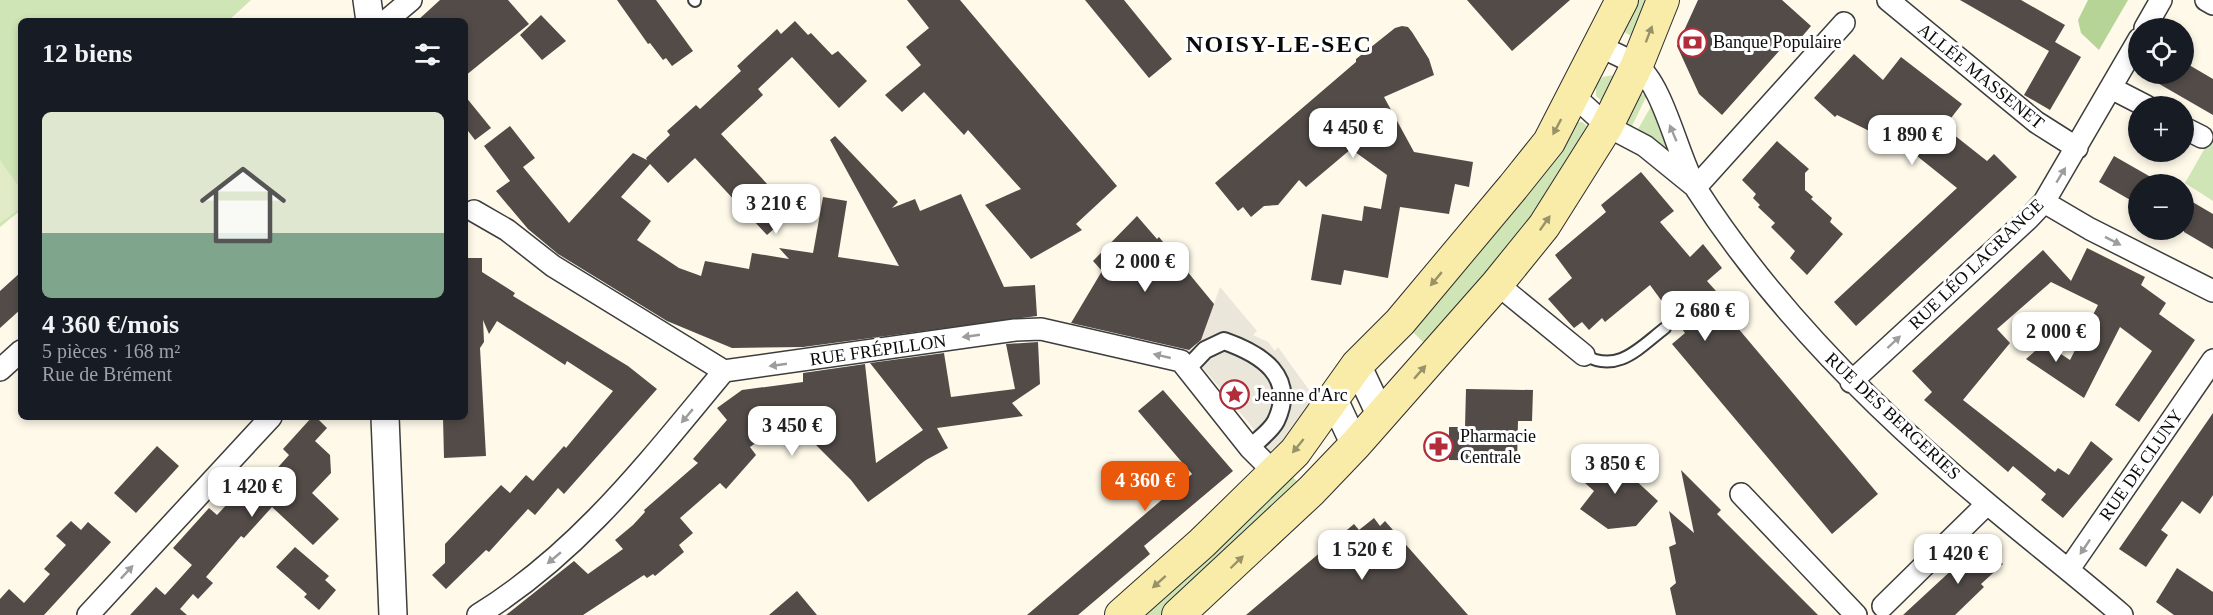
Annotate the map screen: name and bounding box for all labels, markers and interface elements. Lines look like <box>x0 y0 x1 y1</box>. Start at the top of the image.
street label: ALLÉE MASSENET <box>1914 18 2049 133</box>
map controls <box>2128 18 2194 240</box>
button: locate <box>2128 18 2194 84</box>
one-way arrow <box>1645 25 1654 43</box>
bank icon: Banque Populaire <box>1676 26 1708 58</box>
district label: NOISY-LE-SEC <box>1186 31 1372 57</box>
place label: Banque Populaire <box>1713 32 1841 52</box>
icon: filters <box>411 38 444 71</box>
text: 12 biens <box>42 39 132 68</box>
button: + <box>2128 96 2194 162</box>
pin: 4 450 € <box>1298 108 1408 159</box>
pin: 1 890 € <box>1857 115 1967 166</box>
text: 4 450 € <box>1323 116 1383 138</box>
one-way arrow <box>1552 119 1562 136</box>
text: 1 890 € <box>1882 123 1942 145</box>
one-way arrow <box>1668 124 1678 142</box>
icon: home <box>189 151 297 259</box>
one-way arrow <box>2056 166 2066 183</box>
button: − <box>2128 174 2194 240</box>
pin: 3 210 € <box>721 184 831 235</box>
text: 3 210 € <box>746 192 806 214</box>
street label: RUE LÉO LAGRANGE <box>1904 194 2047 333</box>
one-way arrow <box>1539 215 1551 231</box>
one-way arrow <box>2105 236 2122 246</box>
pin: 2 000 € <box>1090 242 1200 293</box>
text: 2 000 € <box>1115 250 1175 272</box>
one-way arrow <box>1429 271 1442 287</box>
pin: 2 680 € <box>1650 291 1760 342</box>
text: 2 680 € <box>1675 299 1735 321</box>
text: 4 360 €/mois <box>42 310 179 339</box>
pin: 2 000 € <box>2001 312 2111 363</box>
text: 2 000 € <box>2026 320 2086 342</box>
street label: RUE FRÉPILLON <box>808 330 947 369</box>
one-way arrow <box>961 332 980 341</box>
one-way arrow <box>1887 335 1902 349</box>
text: 5 pièces · 168 m² <box>42 340 180 362</box>
street label: RUE DES BERGERIES <box>1821 348 1965 484</box>
one-way arrow <box>1153 351 1172 361</box>
one-way arrow <box>768 360 787 369</box>
text: Rue de Brément <box>42 363 172 385</box>
one-way arrow <box>1413 364 1426 380</box>
place icon: Jeanne d'Arc <box>1218 379 1250 411</box>
place label: Jeanne d'Arc <box>1255 385 1348 405</box>
pin: 3 450 € <box>737 406 847 457</box>
street label: RUE DE CLUNY <box>2095 406 2187 524</box>
one-way arrow <box>680 408 693 424</box>
text: 3 450 € <box>762 414 822 436</box>
place label: Pharmacie Centrale <box>1460 426 1536 467</box>
pharmacy icon: Pharmacie Centrale <box>1423 430 1455 462</box>
one-way arrow <box>1292 438 1305 454</box>
pin: 3 850 € <box>1560 444 1670 495</box>
text: 3 850 € <box>1585 452 1645 474</box>
pin: 4 360 € <box>1090 461 1200 512</box>
pin: 1 420 € <box>197 467 307 518</box>
text: 4 360 € <box>1115 469 1175 491</box>
text: 1 420 € <box>222 475 282 497</box>
pin: 1 520 € <box>1307 530 1417 581</box>
pin: 1 420 € <box>1903 534 2013 585</box>
text: 1 520 € <box>1332 538 1392 560</box>
one-way arrow <box>2079 538 2091 554</box>
text: 1 420 € <box>1928 542 1988 564</box>
one-way arrow <box>547 551 562 564</box>
one-way arrow <box>1229 555 1244 569</box>
one-way arrow <box>120 565 134 579</box>
one-way arrow <box>1151 575 1166 589</box>

